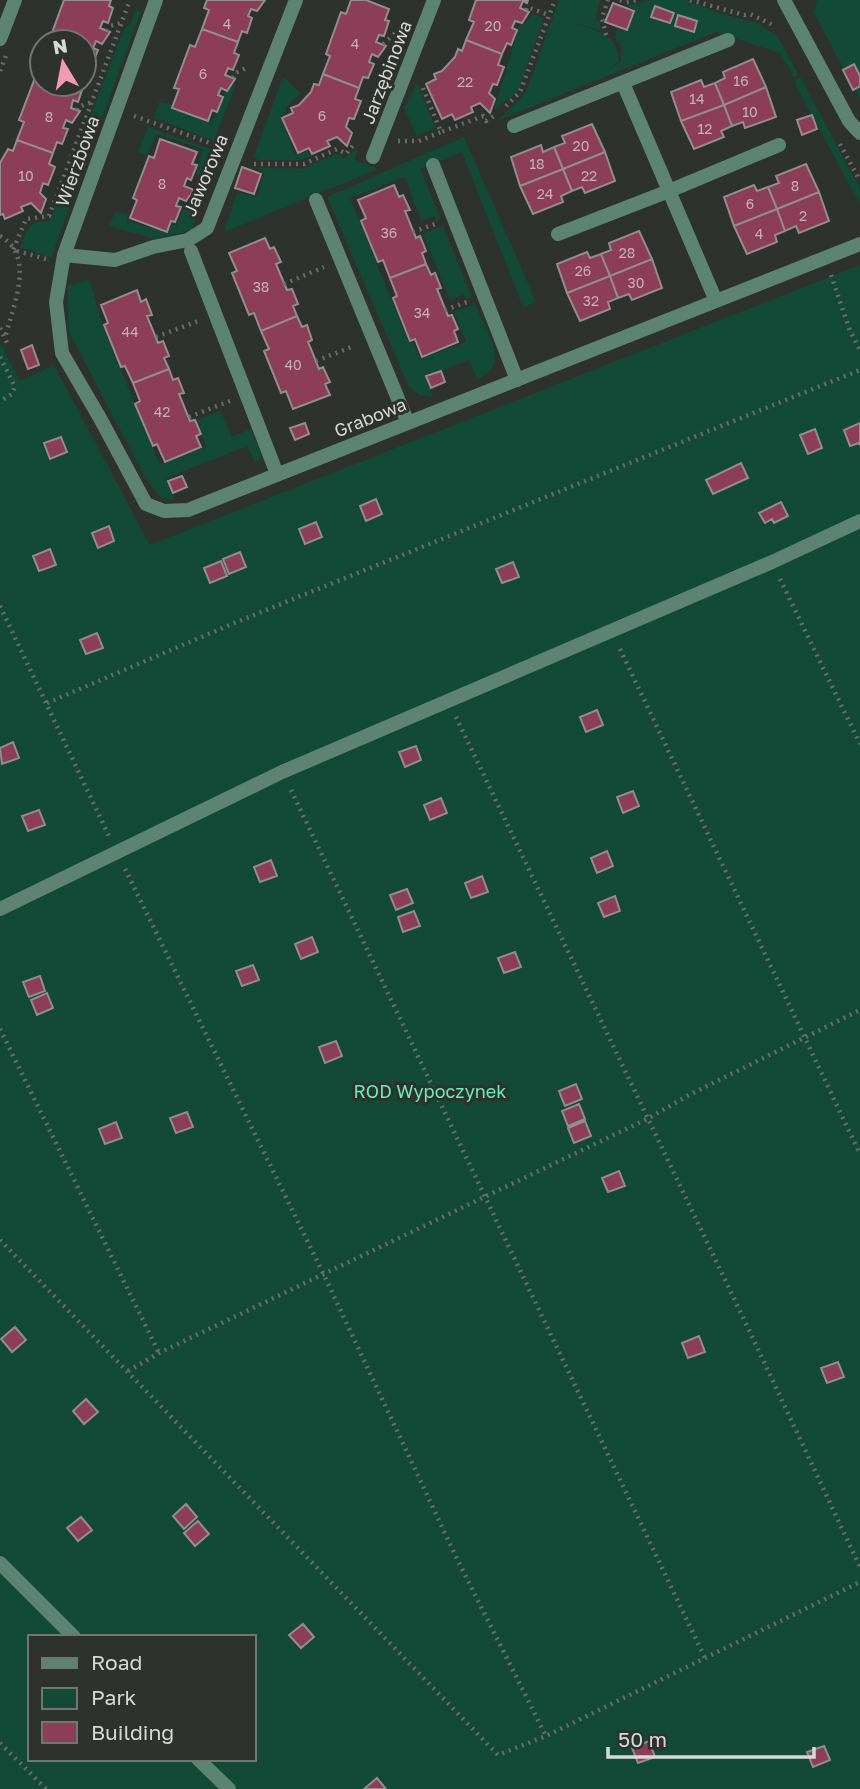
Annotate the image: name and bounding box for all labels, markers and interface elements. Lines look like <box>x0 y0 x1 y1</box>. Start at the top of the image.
house number: 4 <box>223 15 231 32</box>
street label: Jarzębinowa <box>356 17 416 127</box>
house number: 20 <box>485 17 501 34</box>
north arrow <box>28 28 98 98</box>
text: N <box>51 33 69 58</box>
house number: 4 <box>351 35 359 52</box>
house number: 6 <box>199 65 207 82</box>
house number: 16 <box>733 72 749 89</box>
house number: 22 <box>457 73 473 90</box>
house number: 14 <box>689 90 705 107</box>
house number: 10 <box>742 103 758 120</box>
house number: 6 <box>318 107 326 124</box>
house number: 8 <box>45 108 53 125</box>
street label: Wierzbowa <box>50 113 104 209</box>
house number: 12 <box>698 120 712 137</box>
street label: Jaworowa <box>178 131 232 219</box>
house number: 20 <box>573 137 589 154</box>
house number: 18 <box>529 155 545 172</box>
house number: 10 <box>18 167 34 184</box>
house number: 22 <box>581 167 597 184</box>
house number: 8 <box>158 175 166 192</box>
house number: 8 <box>791 177 799 194</box>
house number: 24 <box>537 185 553 202</box>
house number: 6 <box>746 195 754 212</box>
house number: 2 <box>799 207 807 224</box>
house number: 36 <box>381 224 397 241</box>
house number: 4 <box>755 225 763 242</box>
house number: 28 <box>619 244 635 261</box>
house number: 26 <box>575 262 591 279</box>
house number: 30 <box>628 274 644 291</box>
house number: 38 <box>253 278 269 295</box>
house number: 32 <box>583 292 599 309</box>
house number: 34 <box>414 304 430 321</box>
house number: 44 <box>121 323 139 340</box>
house number: 40 <box>284 356 302 373</box>
street label: Grabowa <box>331 393 409 441</box>
house number: 42 <box>154 403 170 420</box>
park label: ROD Wypoczynek <box>354 1080 506 1102</box>
legend <box>28 1635 256 1761</box>
text: Road <box>91 1649 142 1675</box>
text: Park <box>91 1684 137 1710</box>
scale bar <box>608 1716 814 1760</box>
text: Building <box>91 1719 174 1745</box>
text: 50 m <box>618 1726 667 1752</box>

